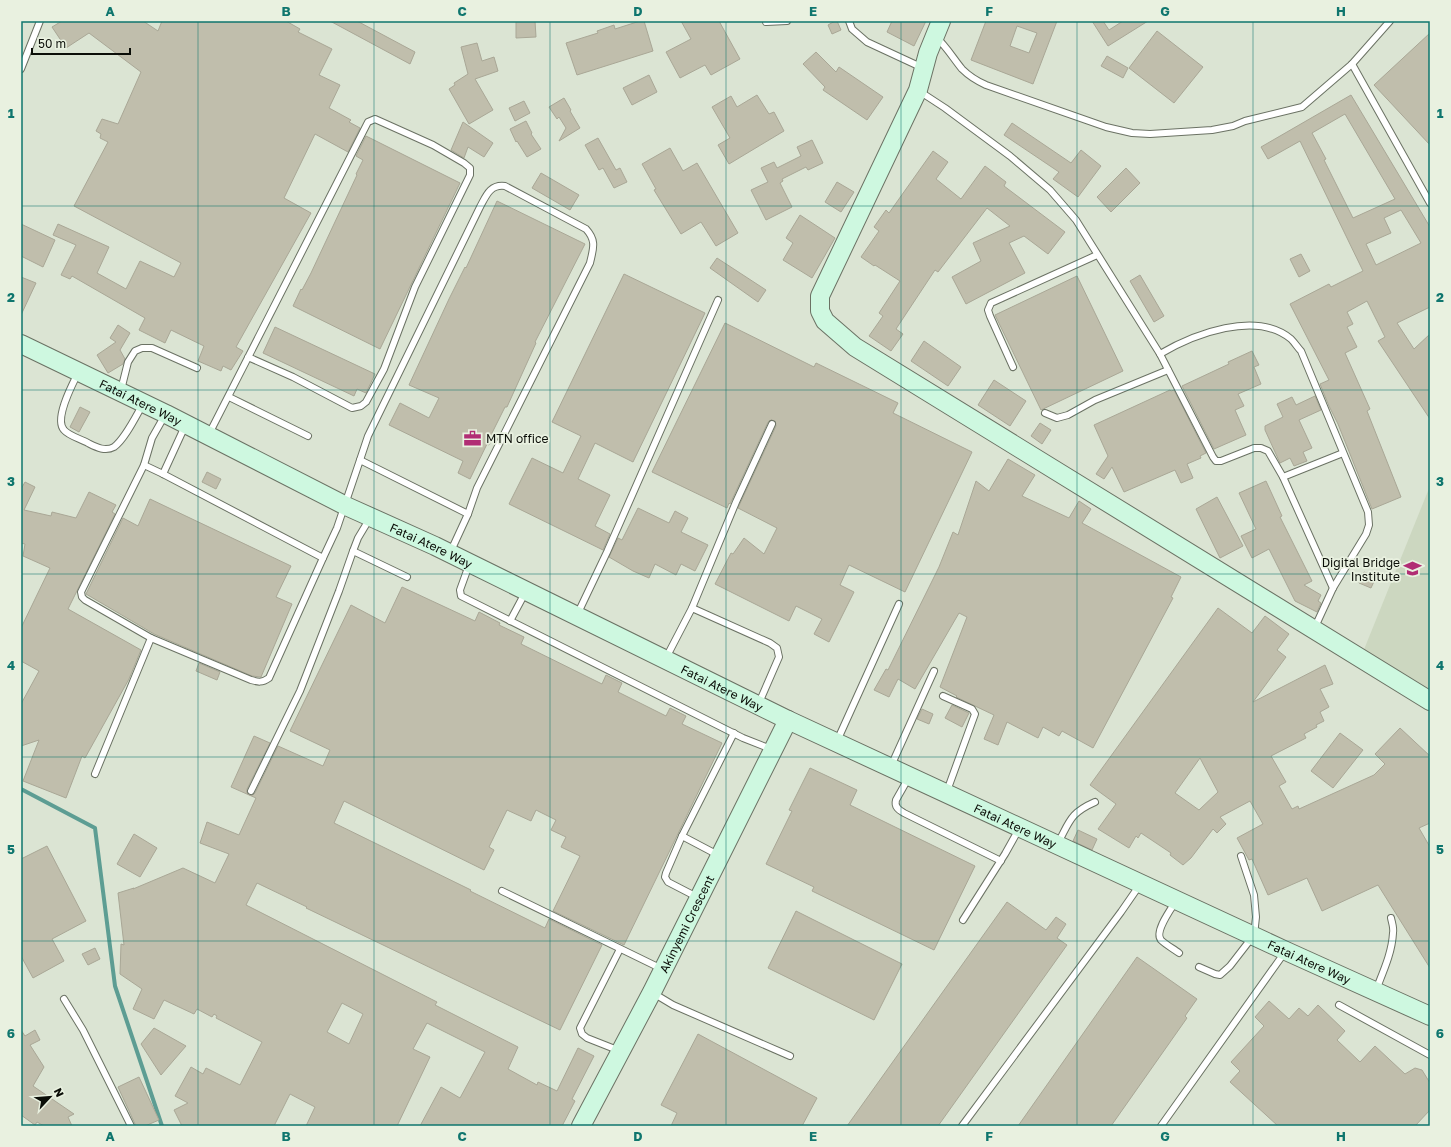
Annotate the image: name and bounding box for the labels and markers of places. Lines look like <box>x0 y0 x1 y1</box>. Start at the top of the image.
office icon: MTN office <box>463 428 483 448</box>
place label: MTN office <box>486 431 549 446</box>
place label: Digital Bridge Institute <box>1322 555 1400 584</box>
school or university icon: Digital Bridge Institute <box>1403 559 1423 579</box>

